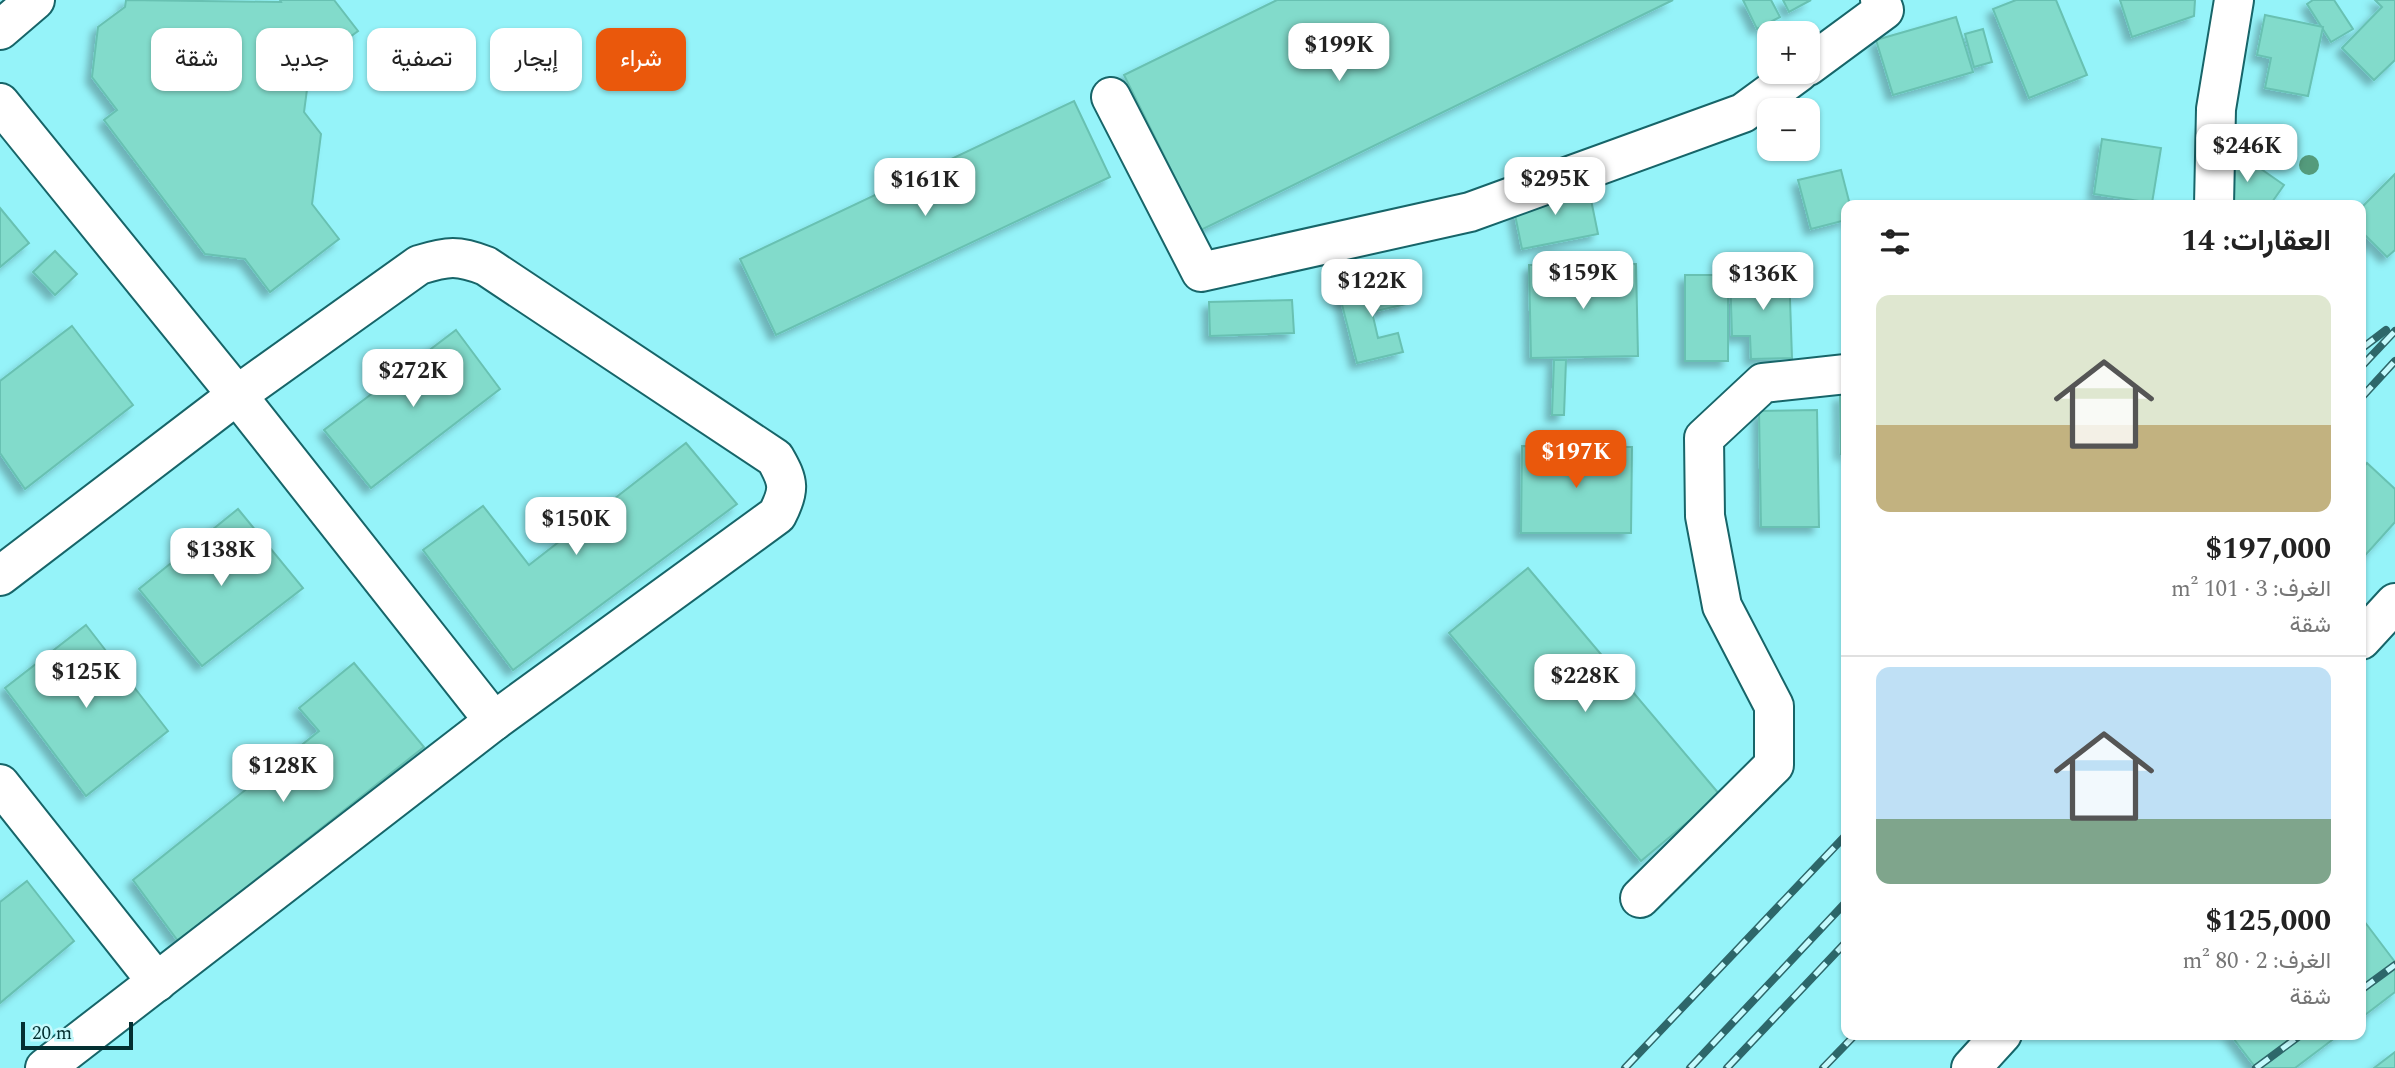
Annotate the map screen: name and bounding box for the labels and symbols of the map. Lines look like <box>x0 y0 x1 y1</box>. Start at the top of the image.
pin: $199K <box>1290 24 1388 83</box>
pin: $246K <box>2198 124 2296 184</box>
pin: $161K <box>876 158 974 218</box>
pin: $295K <box>1506 158 1604 217</box>
pin: $159K <box>1534 252 1632 311</box>
pin: $136K <box>1714 252 1812 312</box>
pin: $122K <box>1323 260 1421 319</box>
pin: $272K <box>364 350 462 409</box>
pin: $197K <box>1527 430 1625 490</box>
pin: $150K <box>527 498 625 557</box>
pin: $138K <box>172 528 270 588</box>
pin: $125K <box>37 650 135 710</box>
pin: $228K <box>1536 654 1634 714</box>
pin: $128K <box>234 744 332 804</box>
scale bar <box>21 1019 133 1051</box>

